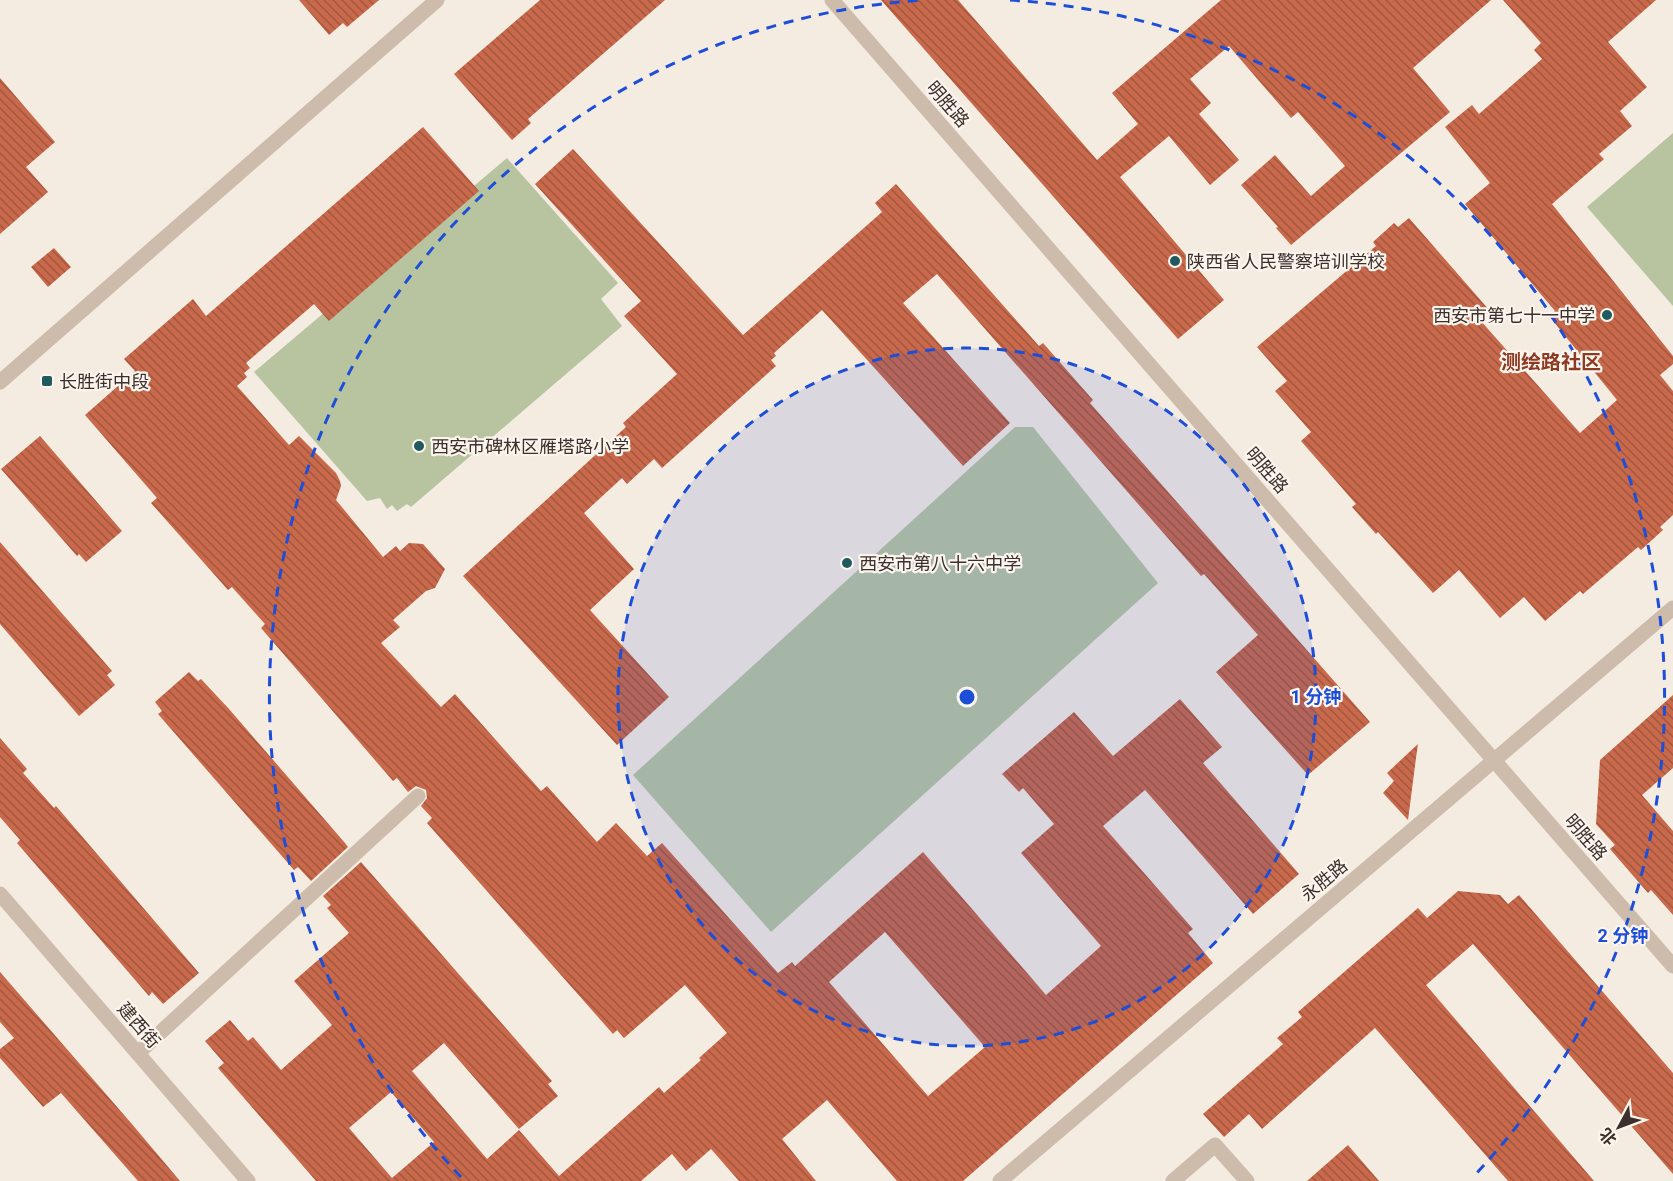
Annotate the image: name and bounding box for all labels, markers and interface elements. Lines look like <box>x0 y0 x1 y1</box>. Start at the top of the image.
street label: 明胜路 <box>922 77 974 131</box>
place label: 陕西省人民警察培训学校 <box>1187 251 1385 272</box>
marker: 陕西省人民警察培训学校 <box>1168 254 1182 268</box>
place label: 西安市第七十一中学 <box>1433 305 1595 326</box>
marker: 西安市第七十一中学 <box>1600 308 1614 322</box>
district label: 测绘路社区 <box>1501 350 1601 374</box>
place label: 长胜街中段 <box>59 371 149 392</box>
marker: 长胜街中段 <box>40 374 54 388</box>
place label: 西安市碑林区雁塔路小学 <box>431 436 629 457</box>
marker: 西安市碑林区雁塔路小学 <box>412 439 426 453</box>
street label: 明胜路 <box>1241 443 1293 497</box>
place label: 西安市第八十六中学 <box>859 553 1021 574</box>
marker: 西安市第八十六中学 <box>840 556 854 570</box>
text: 1 分钟 <box>1291 686 1341 707</box>
centre of rings <box>957 687 977 707</box>
street label: 明胜路 <box>1560 810 1612 864</box>
street label: 永胜路 <box>1297 855 1351 905</box>
text: 2 分钟 <box>1598 925 1648 946</box>
street label: 建西街 <box>113 998 165 1052</box>
north arrow <box>1589 1097 1649 1157</box>
text: 北 <box>1596 1124 1620 1149</box>

